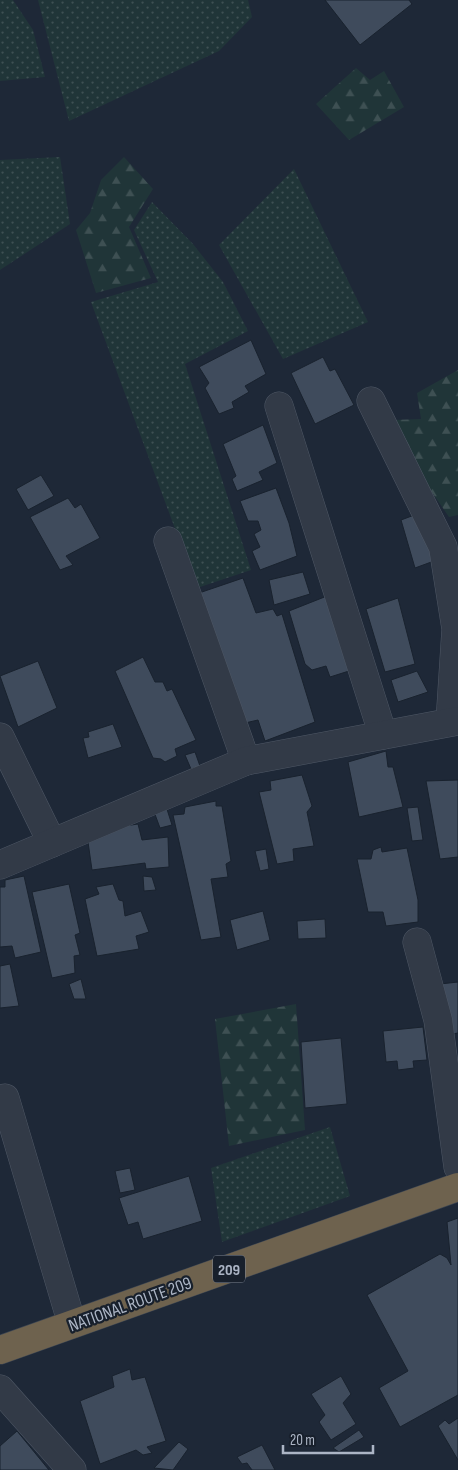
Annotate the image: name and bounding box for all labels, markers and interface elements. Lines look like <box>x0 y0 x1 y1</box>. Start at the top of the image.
road number: 209 <box>213 1256 245 1282</box>
street label: NATIONAL ROUTE 209 <box>66 1272 195 1336</box>
scale bar <box>283 1422 373 1454</box>
text: 20 m <box>290 1431 315 1450</box>

